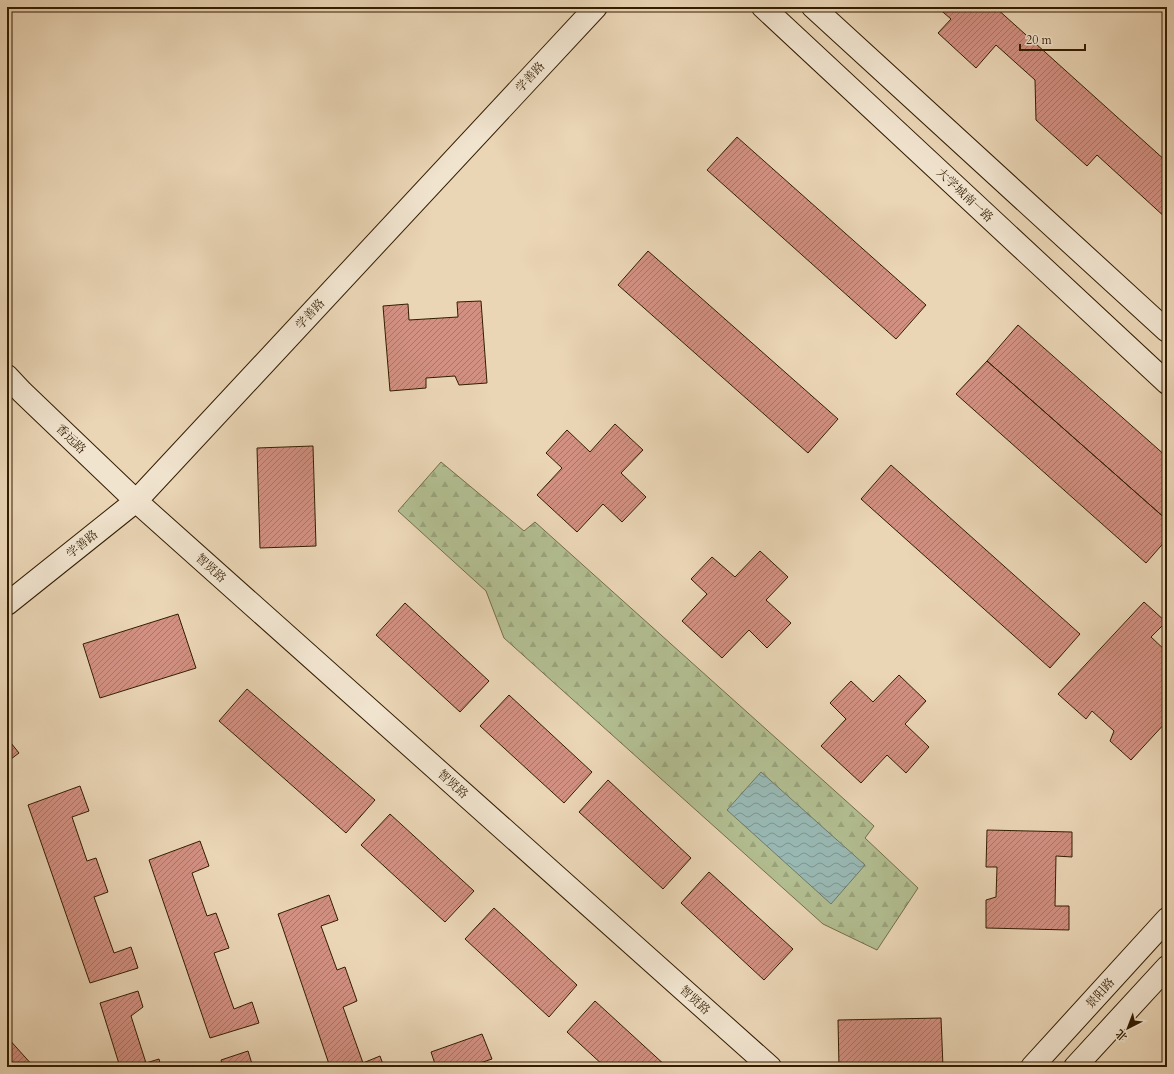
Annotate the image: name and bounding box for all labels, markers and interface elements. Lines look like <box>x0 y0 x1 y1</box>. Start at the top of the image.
scale bar <box>1020 26 1085 52</box>
text: 20 m <box>1026 32 1053 48</box>
street label: 学善路 <box>512 58 548 96</box>
street label: 大学城南一路 <box>933 165 997 225</box>
street label: 学善路 <box>292 295 328 333</box>
street label: 香远路 <box>52 421 90 457</box>
street label: 学善路 <box>63 526 101 562</box>
street label: 智贤路 <box>192 550 230 586</box>
street label: 智贤路 <box>434 766 472 802</box>
street label: 景阳路 <box>1082 974 1118 1012</box>
street label: 智贤路 <box>676 982 714 1018</box>
north arrow <box>1108 1008 1148 1048</box>
text: 北 <box>1113 1026 1131 1044</box>

